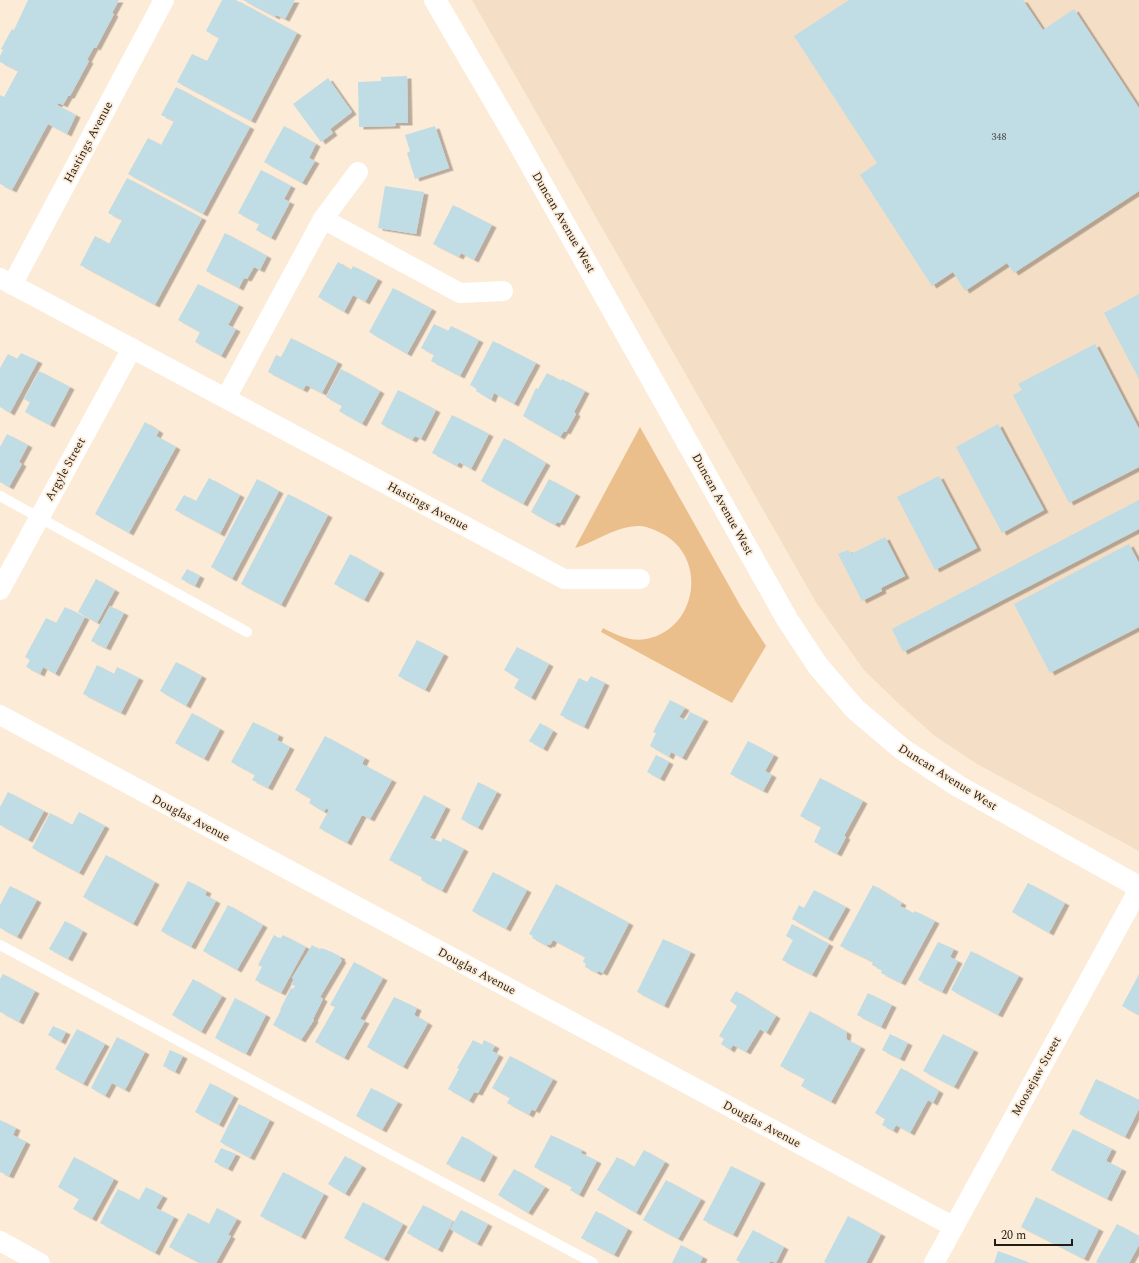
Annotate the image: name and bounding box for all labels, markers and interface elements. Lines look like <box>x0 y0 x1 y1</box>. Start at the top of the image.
street label: Hastings Avenue <box>59 98 118 186</box>
house number: 348 <box>992 129 1007 145</box>
street label: Duncan Avenue West <box>527 168 600 276</box>
street label: Argyle Street <box>40 434 91 504</box>
street label: Duncan Avenue West <box>687 450 758 559</box>
street label: Hastings Avenue <box>384 477 472 536</box>
street label: Duncan Avenue West <box>894 739 1001 816</box>
street label: Douglas Avenue <box>148 790 233 847</box>
street label: Douglas Avenue <box>434 943 519 1000</box>
street label: Moosejaw Street <box>1007 1033 1066 1120</box>
street label: Douglas Avenue <box>719 1096 804 1153</box>
scale bar <box>995 1221 1072 1247</box>
text: 20 m <box>1001 1226 1026 1245</box>

